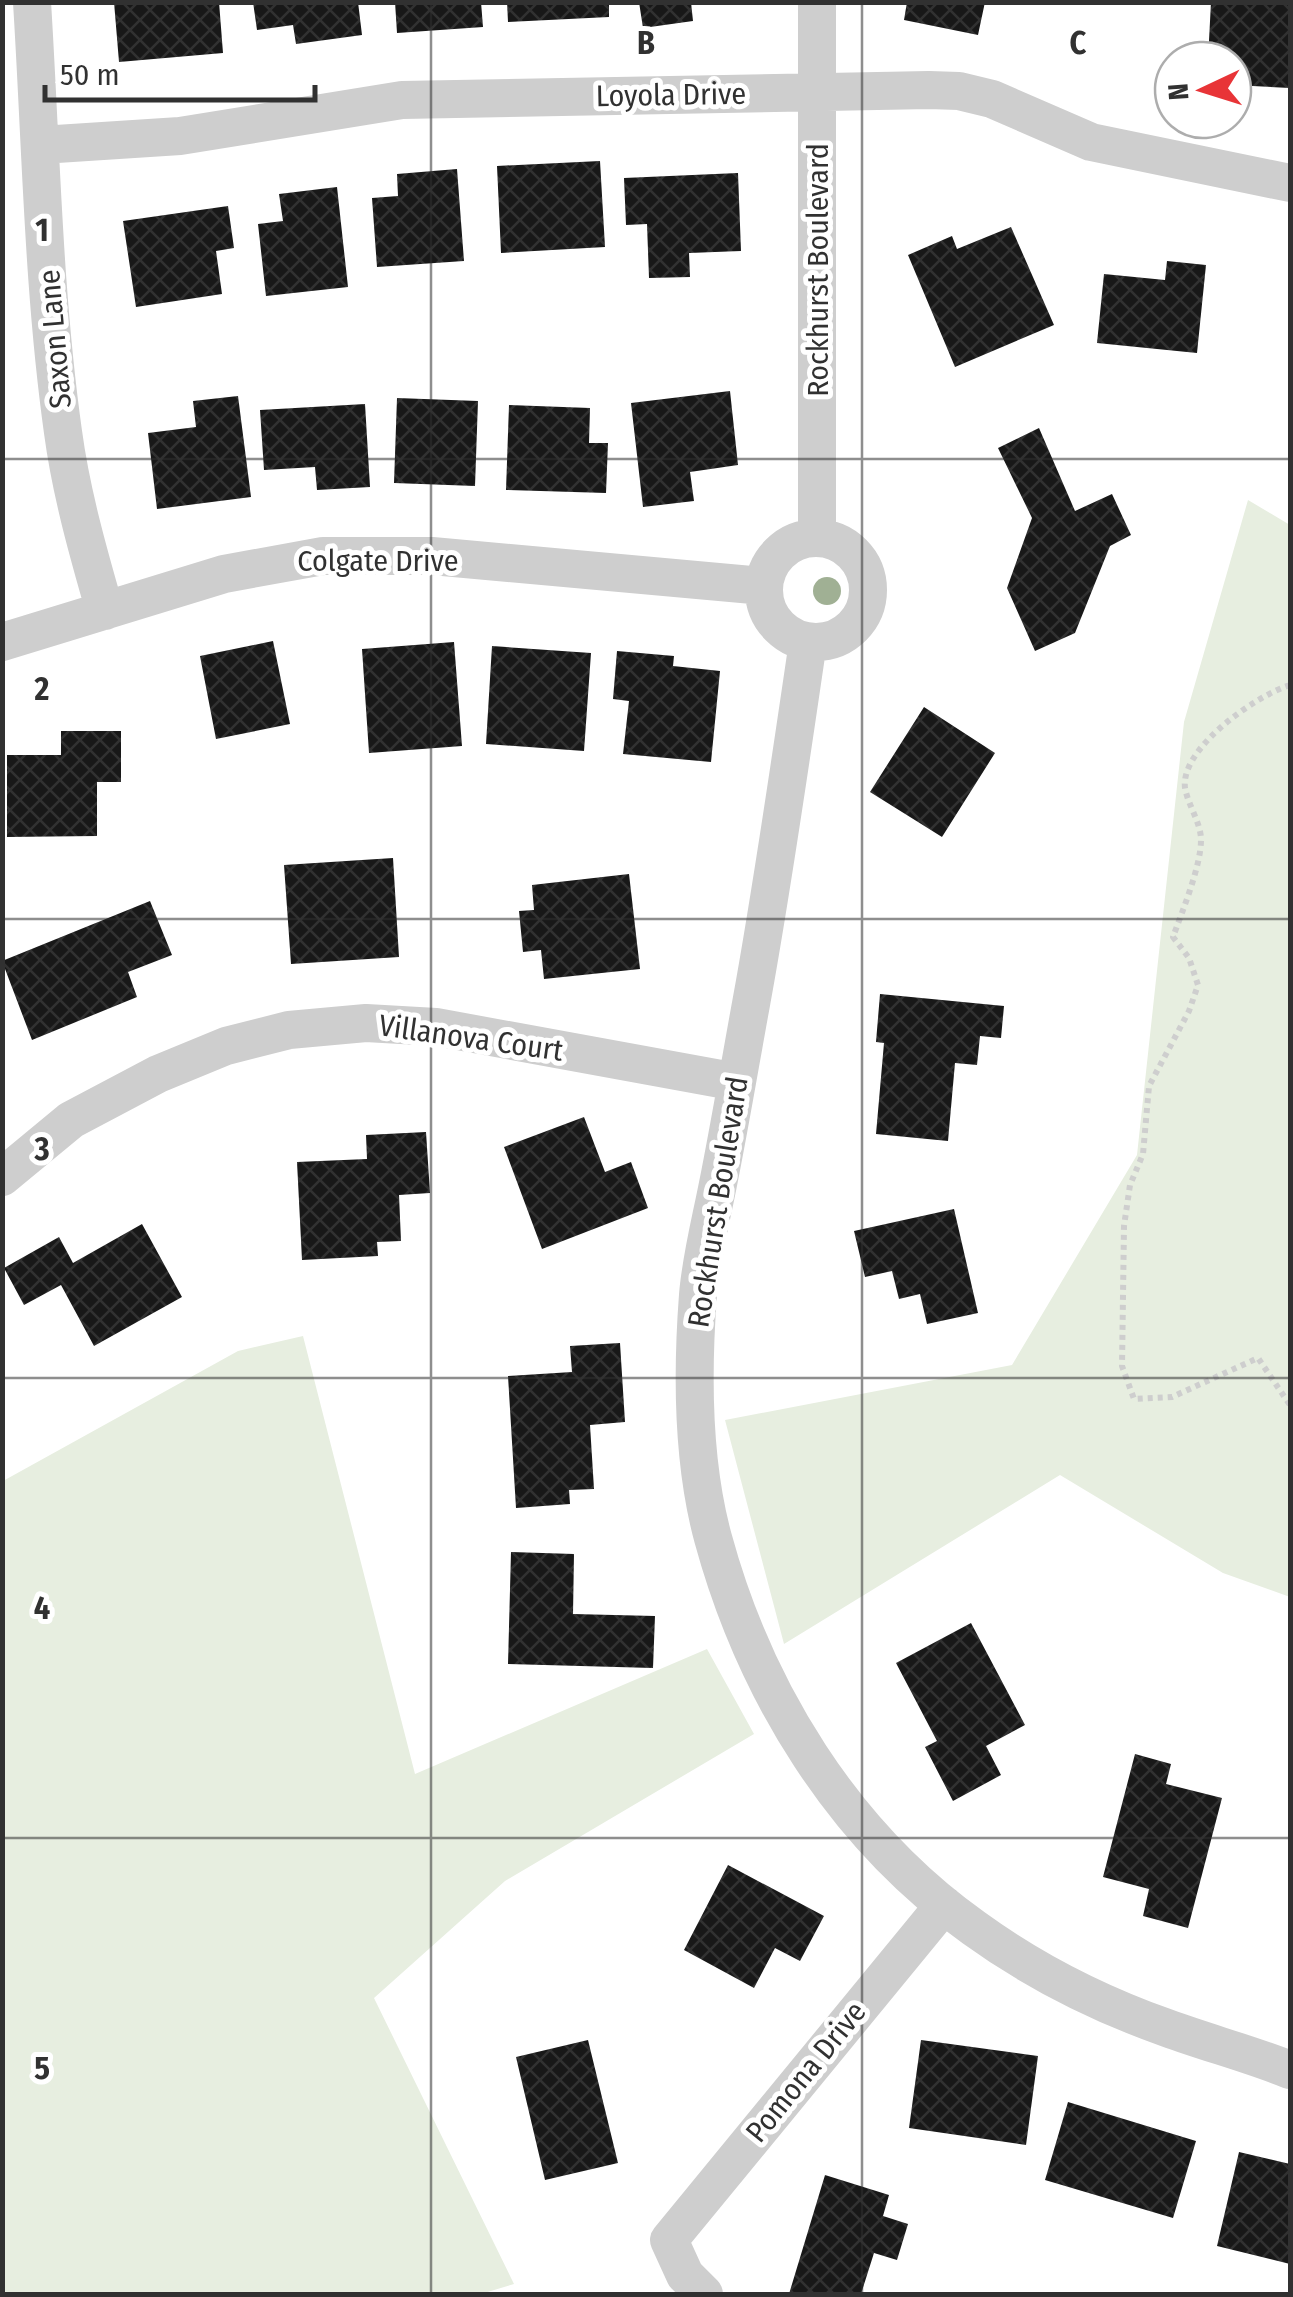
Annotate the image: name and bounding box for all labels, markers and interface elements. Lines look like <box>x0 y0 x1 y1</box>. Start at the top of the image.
text: B <box>637 24 655 62</box>
text: C <box>1070 24 1087 62</box>
scale bar <box>45 40 315 102</box>
north arrow <box>1153 40 1253 140</box>
text: 50 m <box>60 57 120 93</box>
street label: Loyola Drive <box>596 76 746 114</box>
text: N <box>1162 82 1196 101</box>
street label: Rockhurst Boulevard <box>800 143 836 397</box>
text: 1 <box>35 211 49 249</box>
street label: Saxon Lane <box>31 268 79 410</box>
street label: Colgate Drive <box>297 543 459 579</box>
text: 2 <box>34 670 50 708</box>
street label: Villanova Court <box>377 1007 566 1069</box>
street label: Rockhurst Boulevard <box>680 1074 756 1330</box>
text: 3 <box>33 1130 50 1168</box>
text: 4 <box>34 1589 50 1627</box>
street label: Pomona Drive <box>738 1994 874 2150</box>
text: 5 <box>34 2049 50 2087</box>

